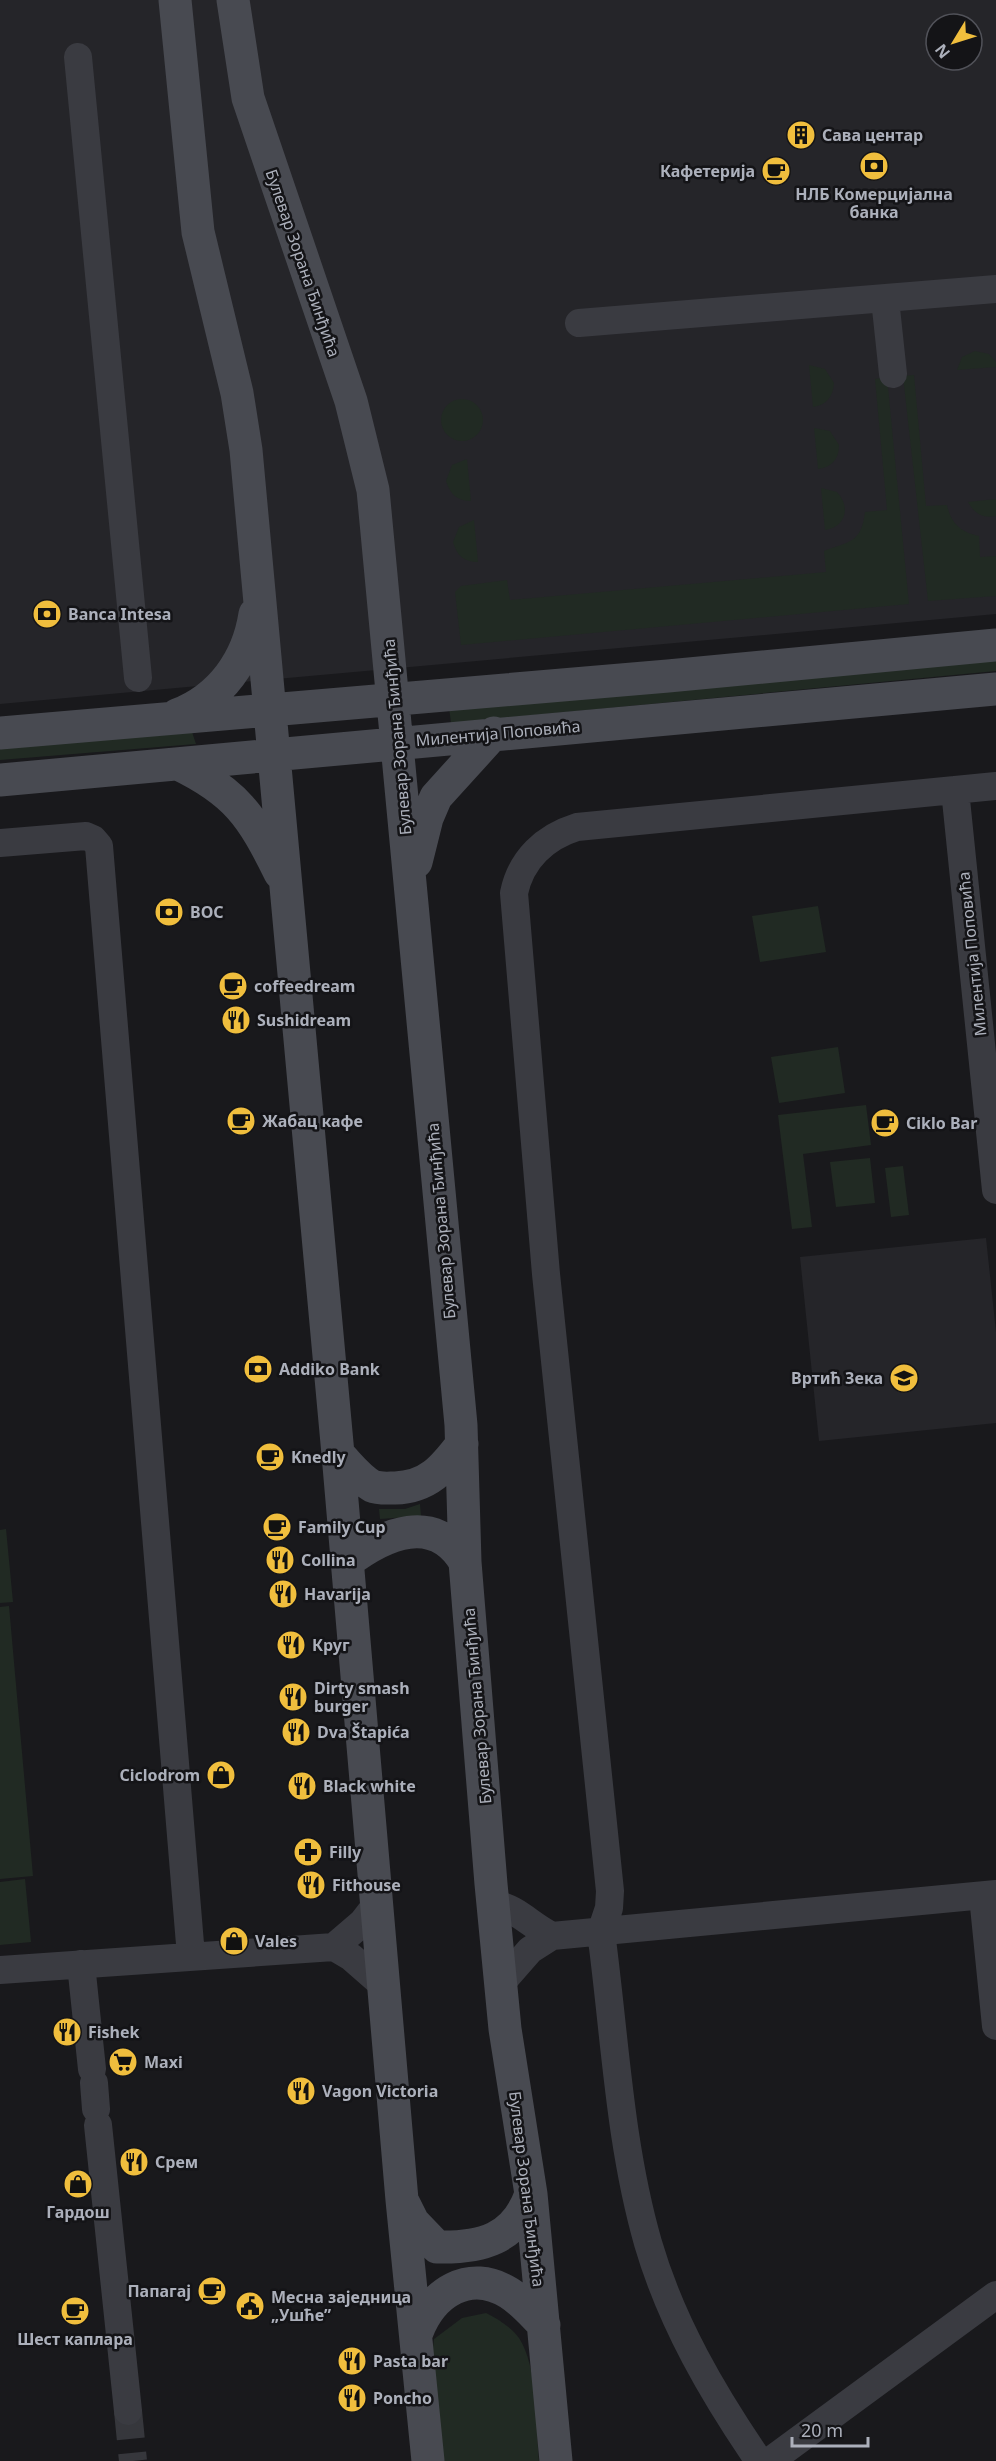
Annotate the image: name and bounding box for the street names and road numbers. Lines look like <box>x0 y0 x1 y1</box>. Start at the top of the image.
street label: Булевар Зорана Ђинђића <box>261 166 345 360</box>
street label: Булевар Зорана Ђинђића <box>377 638 417 836</box>
street label: Милентија Поповића <box>415 715 581 751</box>
street label: Милентија Поповића <box>952 871 992 1037</box>
street label: Булевар Зорана Ђинђића <box>421 1122 461 1320</box>
street label: Булевар Зорана Ђинђића <box>457 1607 497 1805</box>
street label: Булевар Зорана Ђинђића <box>504 2090 550 2288</box>

